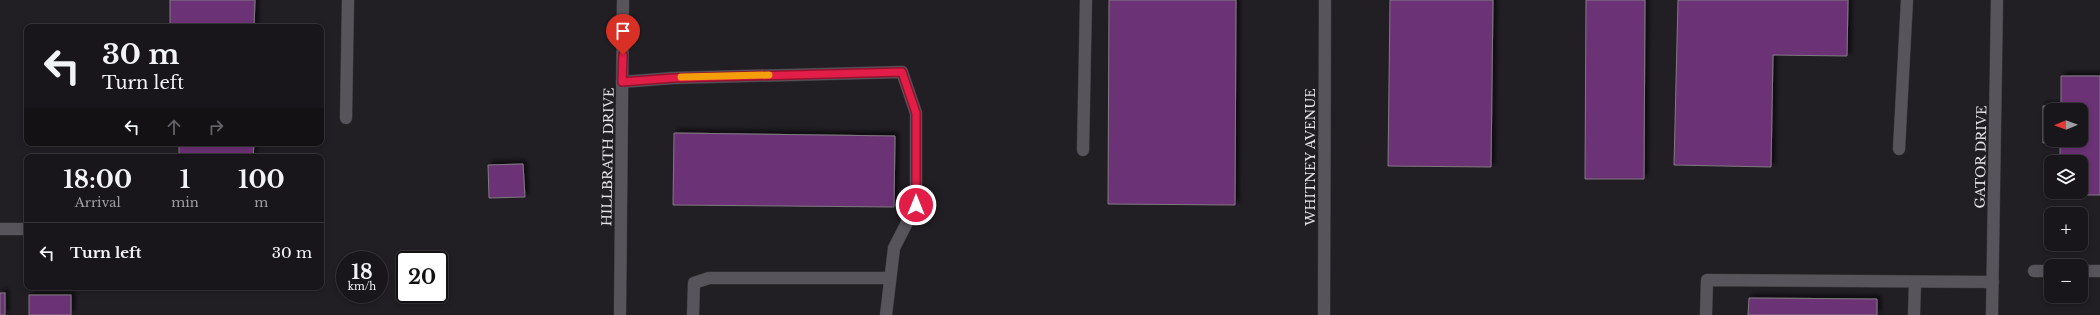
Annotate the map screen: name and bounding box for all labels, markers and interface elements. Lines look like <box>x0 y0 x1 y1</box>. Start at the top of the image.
pin <box>606 14 640 55</box>
icon: arrive <box>612 20 634 42</box>
text: 30 m <box>102 37 179 72</box>
icon: left <box>36 40 88 92</box>
text: Turn left <box>102 72 184 94</box>
street label: HILLBRATH DRIVE <box>598 88 618 226</box>
street label: WHITNEY AVENUE <box>1302 88 1319 227</box>
north arrow <box>2044 103 2088 147</box>
map controls <box>2044 103 2088 303</box>
street label: GATOR DRIVE <box>1972 105 1990 209</box>
icon: left <box>121 116 143 138</box>
icon: ahead <box>163 116 185 138</box>
icon: right <box>205 116 227 138</box>
button: layers <box>2044 155 2088 199</box>
text: 18:00 <box>63 165 132 194</box>
text: 1 <box>180 165 190 194</box>
text: 100 <box>238 165 285 194</box>
position arrow <box>895 184 937 226</box>
text: Arrival <box>75 194 121 211</box>
text: min <box>171 194 199 211</box>
text: m <box>254 194 268 211</box>
button: + <box>2044 207 2088 251</box>
icon: left <box>36 242 58 264</box>
text: Turn left <box>70 243 141 262</box>
text: 30 m <box>272 243 312 262</box>
speed limit sign: 20 <box>396 251 448 303</box>
button: − <box>2044 259 2088 303</box>
text: 18 <box>351 260 373 284</box>
text: km/h <box>348 280 376 293</box>

